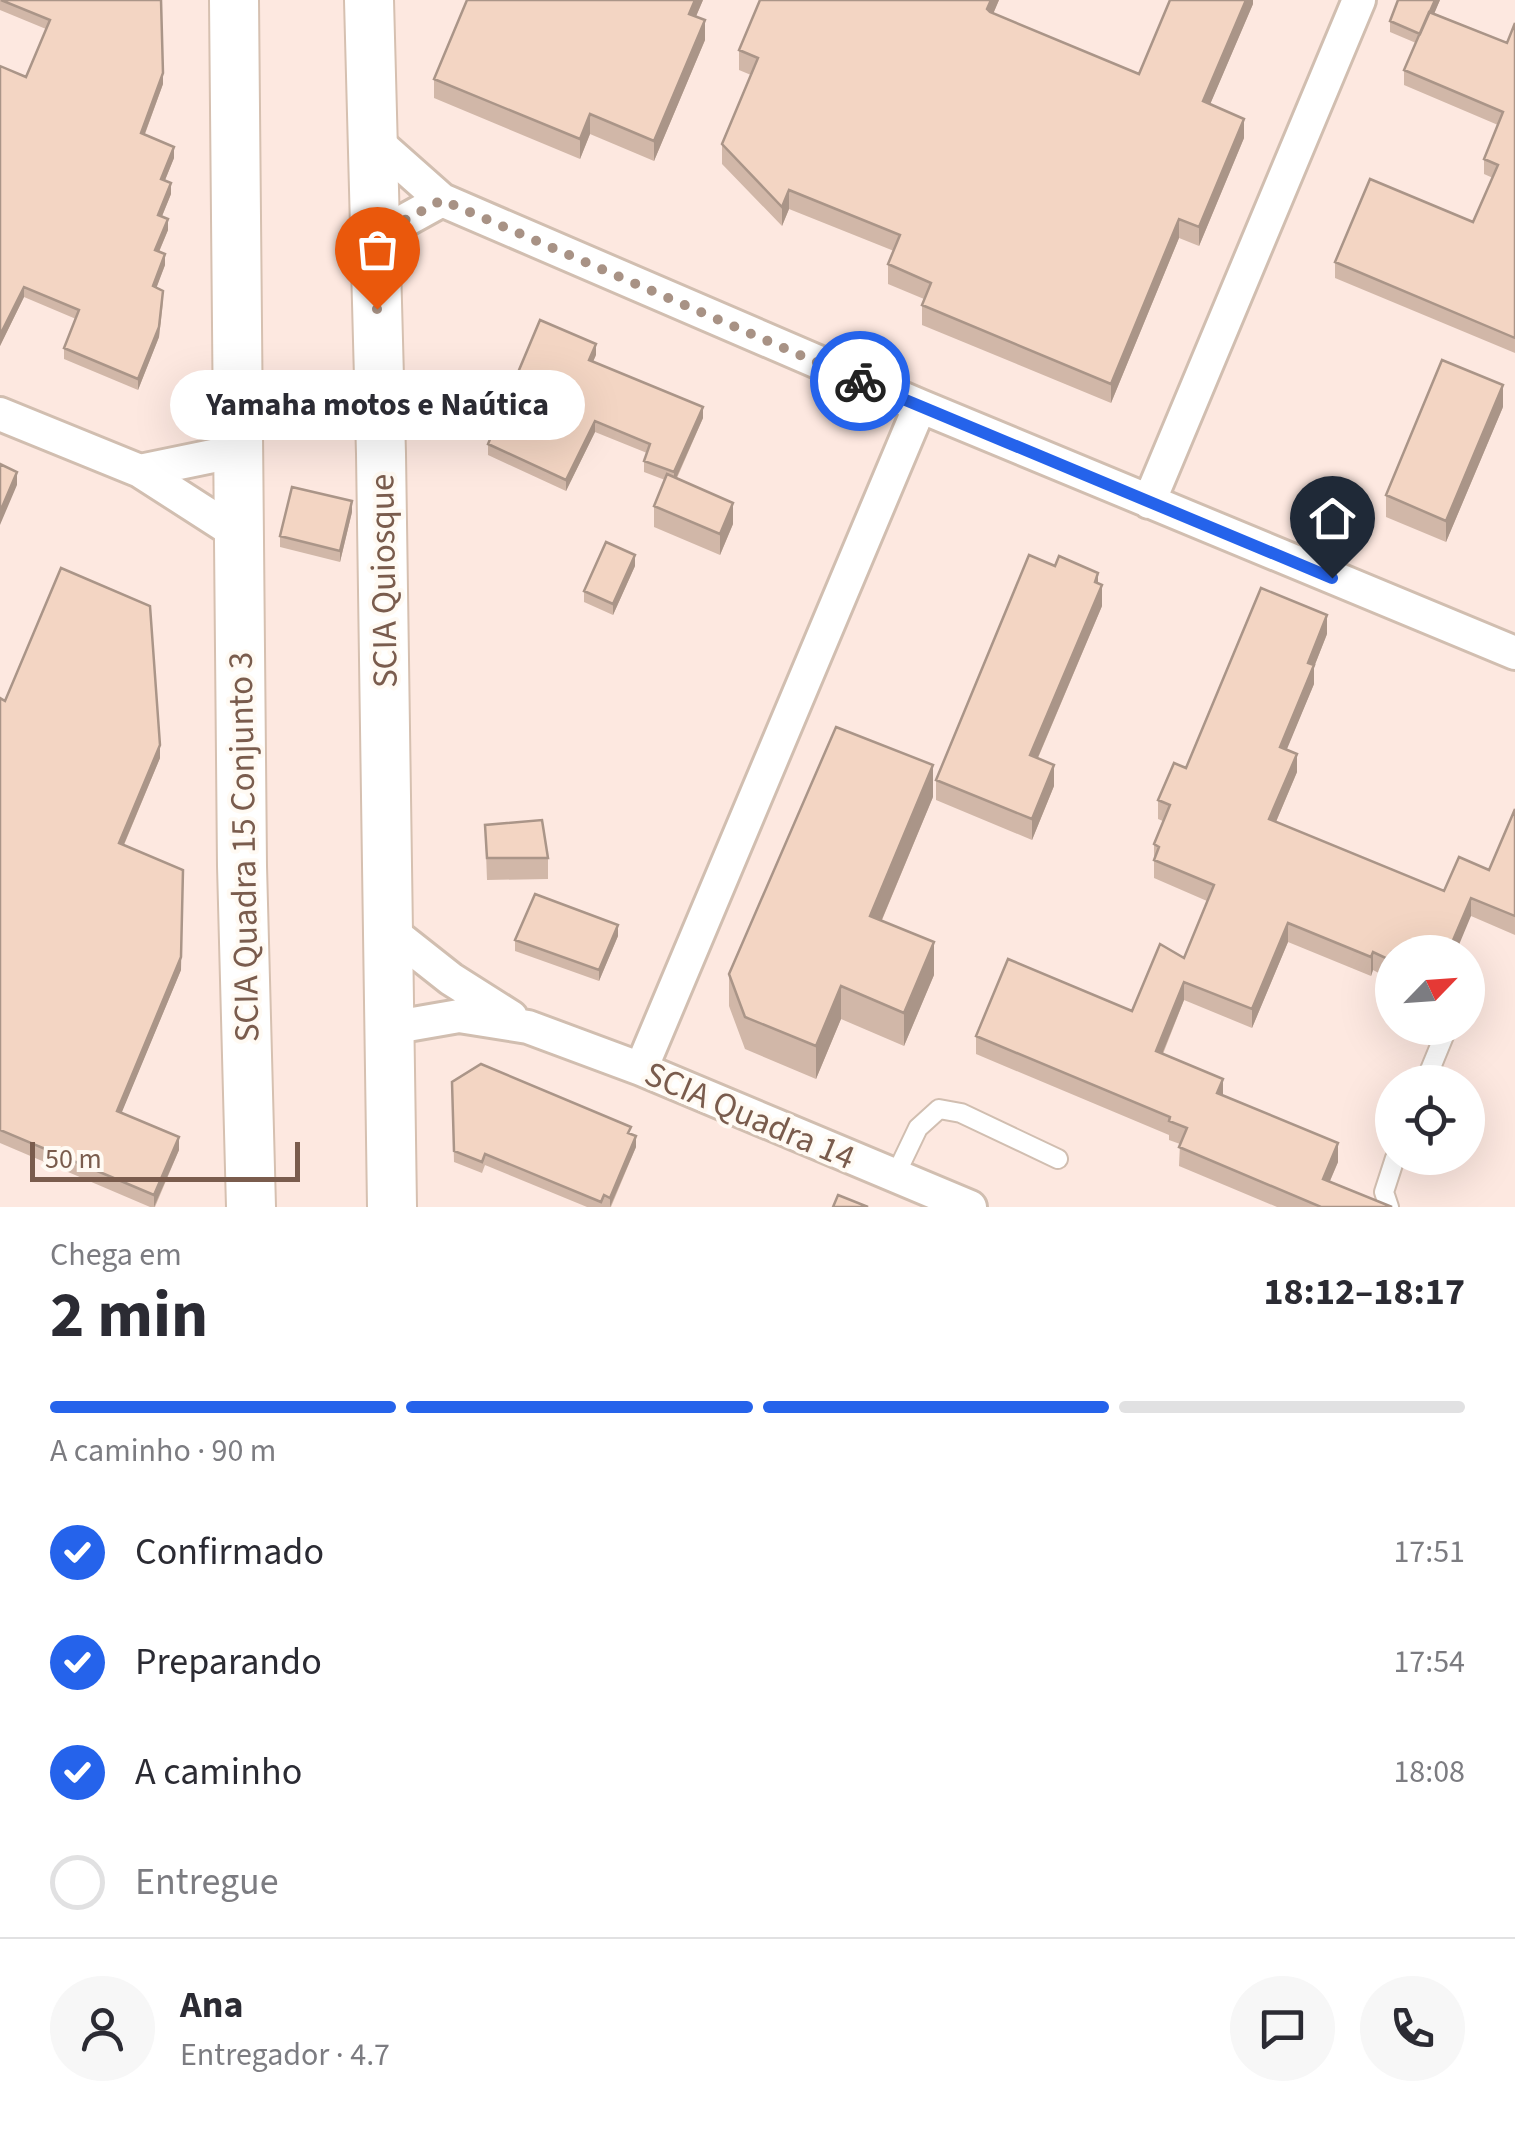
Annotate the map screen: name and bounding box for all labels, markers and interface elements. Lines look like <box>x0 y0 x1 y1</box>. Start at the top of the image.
pin <box>335 207 420 310</box>
icon: bag <box>350 222 405 277</box>
courier <box>810 331 910 431</box>
icon: bike <box>833 354 888 409</box>
callout: Yamaha motos e Naútica <box>170 369 584 439</box>
text: Yamaha motos e Naútica <box>206 382 549 428</box>
street label: SCIA Quiosque <box>357 473 411 688</box>
pin <box>1290 476 1375 579</box>
icon: home <box>1305 491 1360 546</box>
street label: SCIA Quadra 15 Conjunto 3 <box>216 651 272 1043</box>
north arrow <box>1375 935 1485 1045</box>
map controls <box>1375 935 1485 1175</box>
street label: SCIA Quadra 14 <box>637 1049 862 1183</box>
button: locate <box>1375 1065 1485 1175</box>
scale bar <box>30 1137 300 1182</box>
text: 50 m <box>45 1139 102 1179</box>
text: Chega em <box>50 1232 182 1278</box>
text: 18:12–18:17 <box>1263 1265 1465 1319</box>
text: 2 min <box>50 1269 208 1362</box>
text: A caminho · 90 m <box>50 1428 276 1474</box>
icon: check <box>50 1525 105 1580</box>
text: Confirmado <box>135 1525 324 1579</box>
text: 17:51 <box>1393 1529 1465 1575</box>
icon: check <box>50 1635 105 1690</box>
text: Preparando <box>135 1635 322 1689</box>
text: 17:54 <box>1393 1639 1465 1685</box>
icon: check <box>50 1745 105 1800</box>
text: A caminho <box>135 1745 302 1799</box>
text: 18:08 <box>1393 1749 1465 1795</box>
text: Entregue <box>135 1855 279 1909</box>
button: person <box>50 1976 155 2081</box>
button: chat <box>1230 1976 1335 2081</box>
button: phone <box>1360 1976 1465 2081</box>
text: Ana <box>180 1978 244 2032</box>
text: Entregador · 4.7 <box>180 2032 390 2078</box>

